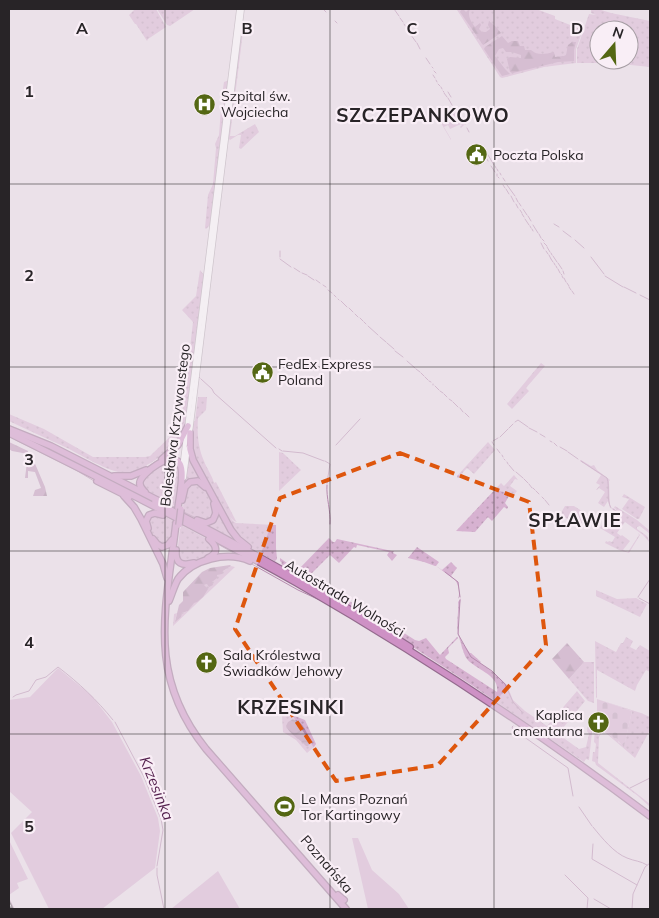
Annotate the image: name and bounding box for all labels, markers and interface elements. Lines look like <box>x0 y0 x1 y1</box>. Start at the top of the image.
text: A <box>76 18 88 38</box>
text: B <box>241 18 253 38</box>
text: C <box>407 18 418 38</box>
text: D <box>571 18 583 38</box>
north arrow <box>589 20 639 70</box>
text: N <box>610 22 626 43</box>
text: 1 <box>24 81 34 101</box>
place label: Szpital św. Wojciecha <box>221 87 290 121</box>
hospital icon: Szpital św. Wojciecha <box>193 92 217 116</box>
district label: SZCZEPANKOWO <box>336 103 510 127</box>
public building icon: Poczta Polska <box>465 143 489 167</box>
place label: Poczta Polska <box>493 146 584 164</box>
text: 2 <box>24 265 34 285</box>
street label: Bolesława Krzywoustego <box>156 343 194 507</box>
place label: FedEx Express Poland <box>278 355 372 389</box>
public building icon: FedEx Express Poland <box>250 360 274 384</box>
text: 3 <box>24 449 34 469</box>
district label: SPŁAWIE <box>528 508 622 532</box>
street label: Autostrada Wolności <box>282 555 408 641</box>
text: 4 <box>24 632 34 652</box>
place label: Sala Królestwa Świadków Jehowy <box>223 646 343 680</box>
church icon: Sala Królestwa Świadków Jehowy <box>195 651 219 675</box>
district label: KRZESINKI <box>237 695 345 719</box>
place label: Kaplica cmentarna <box>513 706 583 740</box>
church icon: Kaplica cmentarna <box>587 711 611 735</box>
water label: Krzesinka <box>136 753 178 823</box>
place label: Le Mans Poznań Tor Kartingowy <box>301 790 408 824</box>
sports icon: Le Mans Poznań Tor Kartingowy <box>273 795 297 819</box>
text: 5 <box>24 816 34 836</box>
street label: Poznańska <box>297 831 357 897</box>

